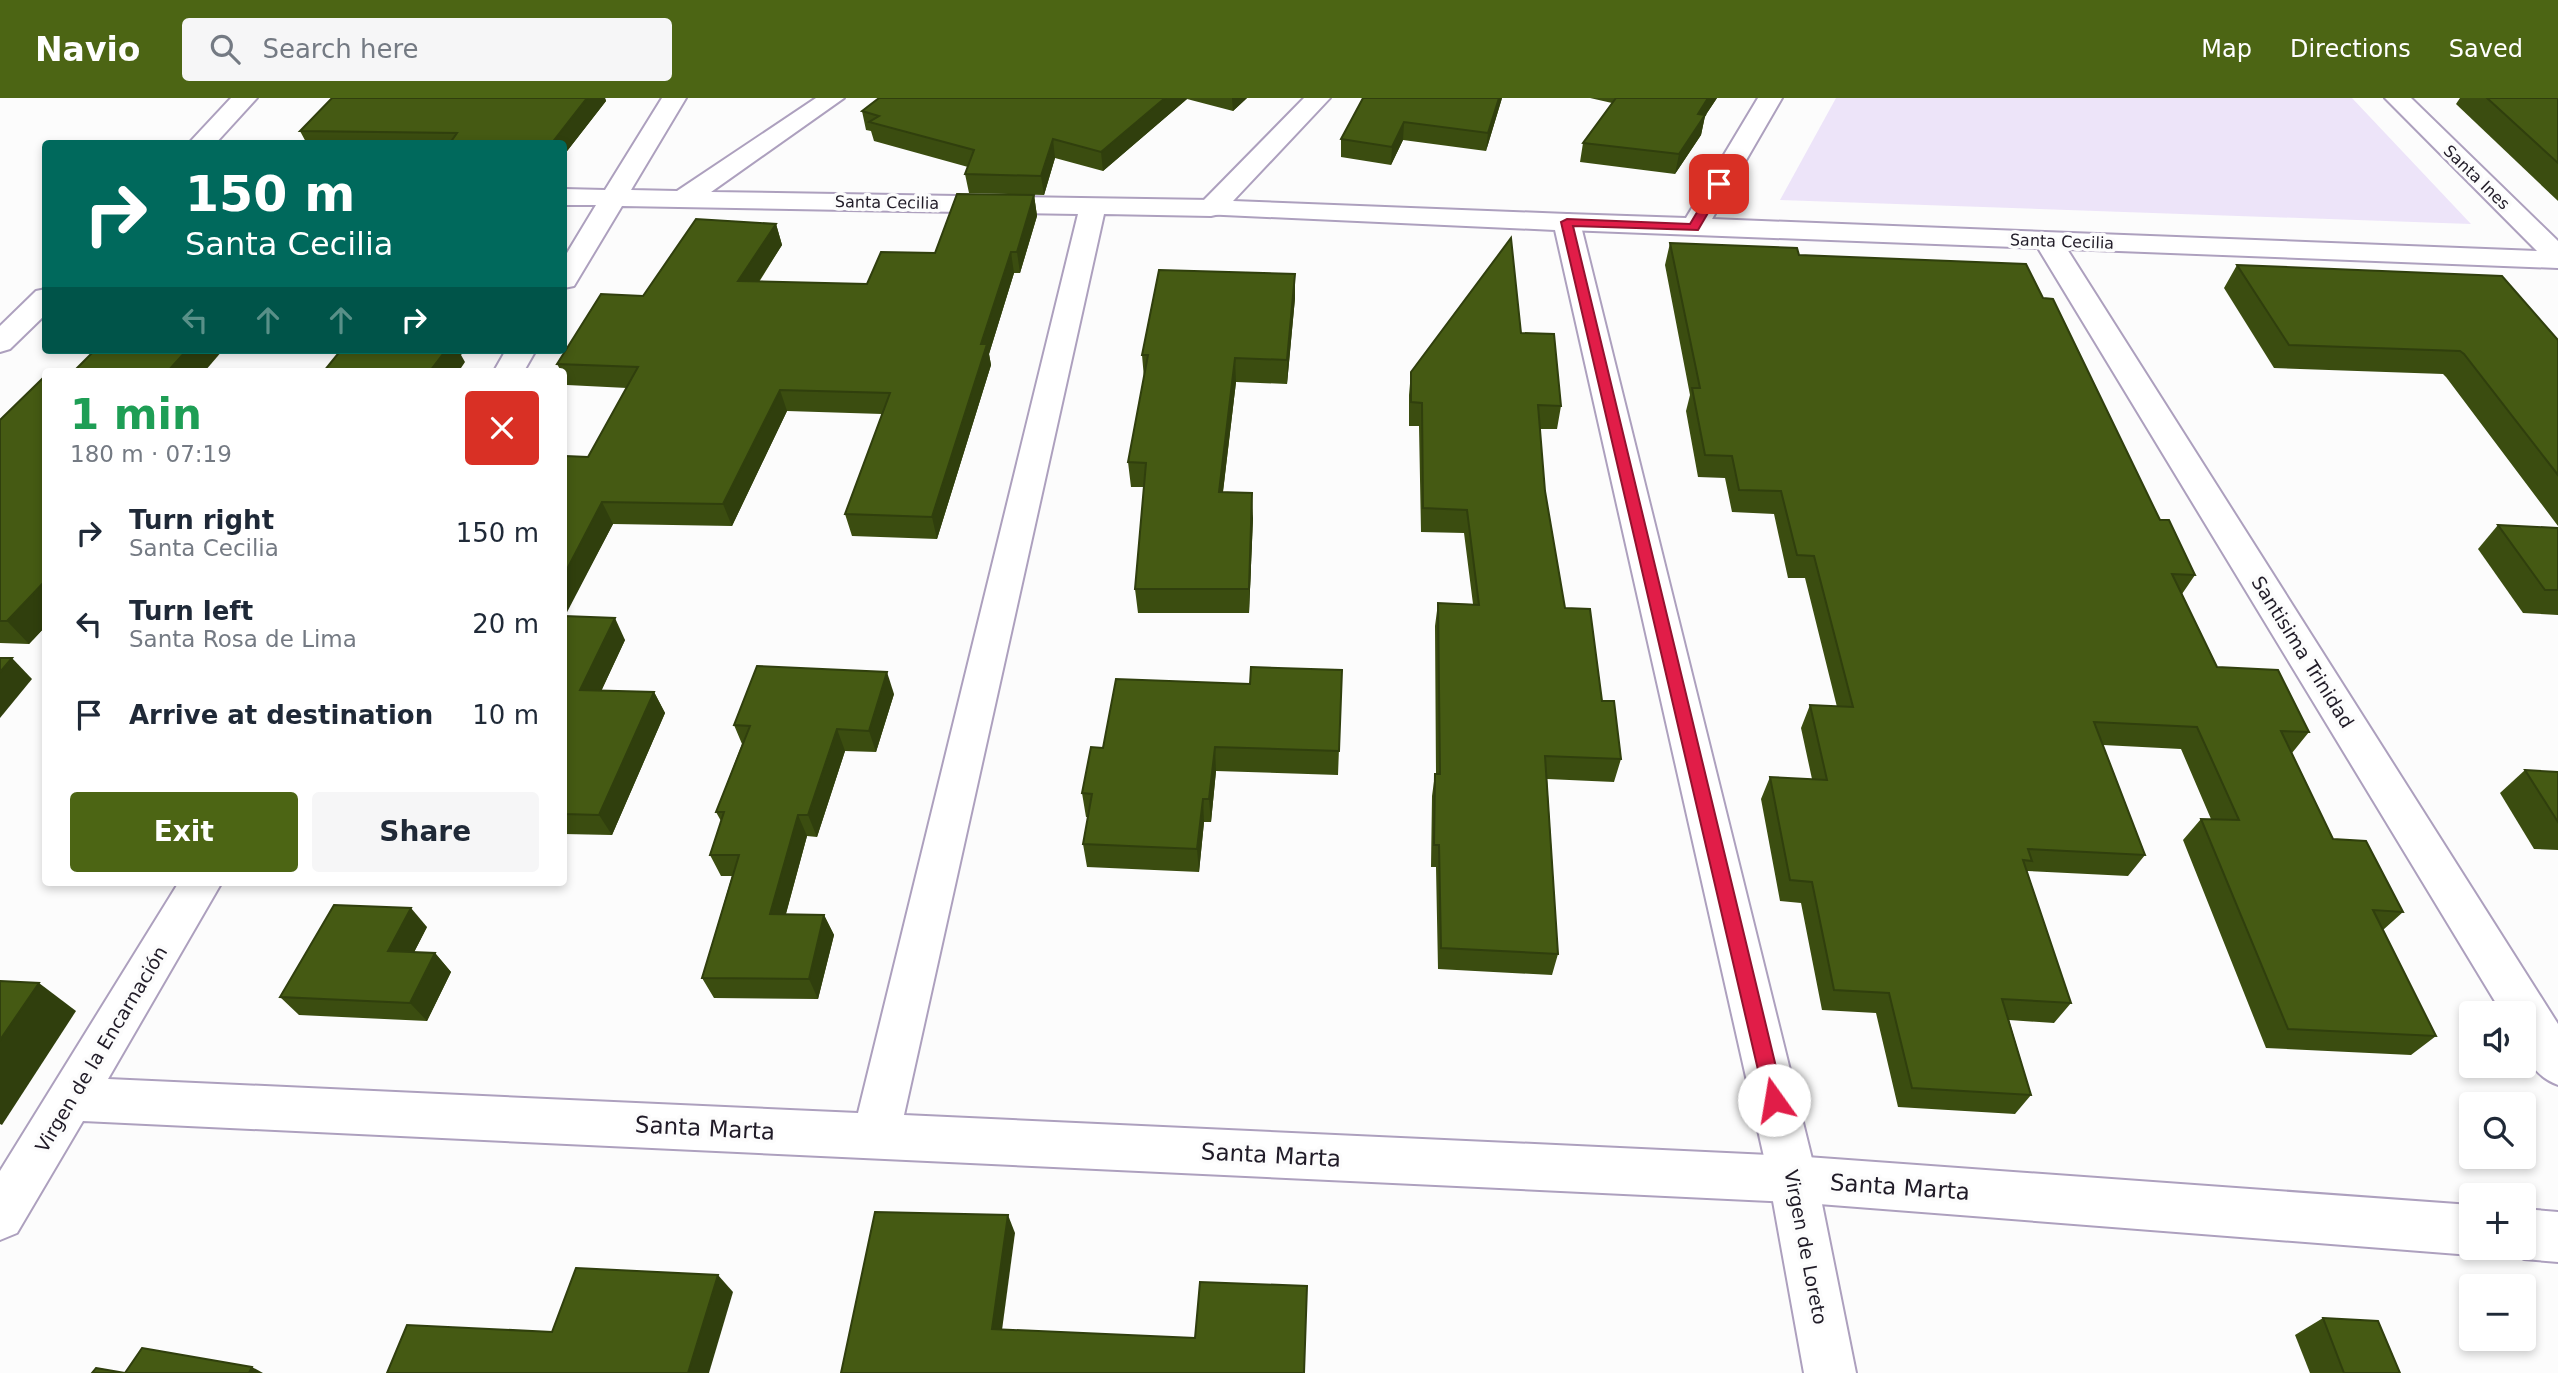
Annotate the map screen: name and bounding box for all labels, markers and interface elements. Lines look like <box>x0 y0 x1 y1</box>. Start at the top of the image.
search box <box>182 18 672 81</box>
text: Navio <box>35 30 140 69</box>
icon: search <box>206 30 244 68</box>
text: Search here <box>262 34 419 64</box>
text: Map <box>2201 35 2252 63</box>
text: Directions <box>2290 35 2411 63</box>
text: Saved <box>2449 35 2523 63</box>
street label: Santa Ines <box>2440 141 2514 213</box>
pin <box>1689 154 1749 214</box>
icon: arrive <box>1700 165 1738 203</box>
text: 150 m <box>185 166 355 223</box>
icon: right <box>70 168 161 259</box>
street label: Santa Cecilia <box>835 192 939 213</box>
text: Santa Cecilia <box>185 225 393 263</box>
street label: Santa Cecilia <box>2010 230 2114 253</box>
icon: left <box>176 301 214 339</box>
icon: ahead <box>249 301 287 339</box>
icon: ahead <box>322 301 360 339</box>
icon: right <box>395 301 433 339</box>
text: 1 min <box>70 390 202 439</box>
button: close <box>465 391 539 465</box>
text: 180 m · 07:19 <box>70 441 232 467</box>
text: Turn right <box>129 505 274 535</box>
icon: right <box>70 514 108 552</box>
text: 150 m <box>456 518 539 548</box>
text: Santa Cecilia <box>129 535 279 561</box>
street label: Santisima Trinidad <box>2247 572 2359 732</box>
text: Turn left <box>129 596 253 626</box>
icon: left <box>70 605 108 643</box>
text: 20 m <box>472 609 539 639</box>
text: Santa Rosa de Lima <box>129 626 357 652</box>
icon: arrive <box>70 696 108 734</box>
text: Arrive at destination <box>129 700 433 730</box>
text: 10 m <box>472 700 539 730</box>
button: Exit <box>70 792 298 872</box>
button: Share <box>312 792 539 872</box>
street label: Virgen de la Encarnación <box>31 942 171 1156</box>
map controls <box>2459 1001 2536 1351</box>
button: sound <box>2459 1001 2536 1078</box>
position arrow <box>1737 1063 1811 1137</box>
button: search <box>2459 1092 2536 1169</box>
street label: Santa Marta <box>634 1111 776 1145</box>
street label: Santa Marta <box>1200 1138 1342 1172</box>
street label: Virgen de Loreto <box>1780 1168 1832 1326</box>
street label: Santa Marta <box>1829 1169 1971 1205</box>
button: + <box>2459 1183 2536 1260</box>
button: − <box>2459 1274 2536 1351</box>

